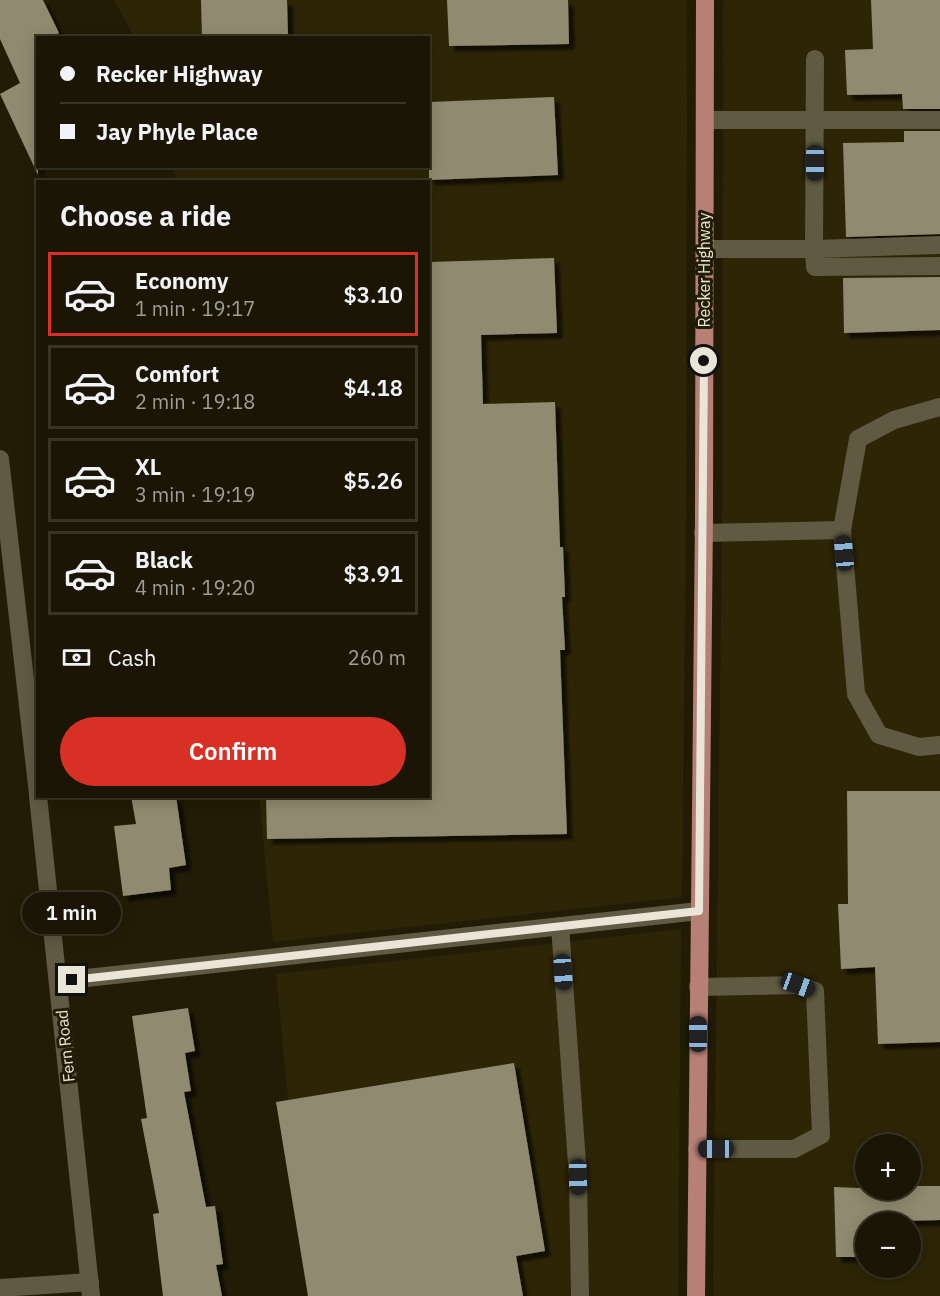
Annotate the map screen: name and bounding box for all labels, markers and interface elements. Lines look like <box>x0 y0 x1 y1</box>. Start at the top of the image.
text: Recker Highway <box>96 59 262 88</box>
text: Jay Phyle Place <box>96 117 258 146</box>
car <box>806 145 824 181</box>
text: Choose a ride <box>60 198 231 233</box>
street label: Recker Highway <box>694 213 714 327</box>
text: Economy <box>135 266 229 295</box>
icon: car <box>63 267 117 321</box>
text: $3.10 <box>344 280 403 309</box>
text: 1 min · 19:17 <box>135 295 255 322</box>
route start <box>690 347 717 374</box>
text: Comfort <box>135 359 219 388</box>
icon: car <box>63 360 117 414</box>
text: $4.18 <box>344 373 403 402</box>
text: 2 min · 19:18 <box>135 388 255 415</box>
text: XL <box>135 452 161 481</box>
icon: car <box>63 453 117 507</box>
text: $5.26 <box>344 466 403 495</box>
text: 3 min · 19:19 <box>135 481 255 508</box>
car <box>833 534 855 572</box>
text: Black <box>135 545 193 574</box>
icon: car <box>63 546 117 600</box>
text: $3.91 <box>344 559 403 588</box>
text: 4 min · 19:20 <box>135 574 255 601</box>
icon: cash <box>60 641 93 674</box>
text: Cash <box>108 643 157 672</box>
text: 260 m <box>348 644 406 671</box>
button: Confirm <box>60 717 406 786</box>
callout: 1 min <box>22 893 122 935</box>
text: 1 min <box>46 899 97 926</box>
car <box>553 953 573 991</box>
route end <box>58 966 85 993</box>
car <box>778 970 818 1000</box>
street label: Fern Road <box>51 1009 79 1083</box>
car <box>689 1016 707 1052</box>
map controls <box>855 1134 921 1278</box>
button: + <box>855 1134 921 1200</box>
car <box>698 1140 734 1158</box>
car <box>569 1159 587 1195</box>
button: − <box>855 1212 921 1278</box>

